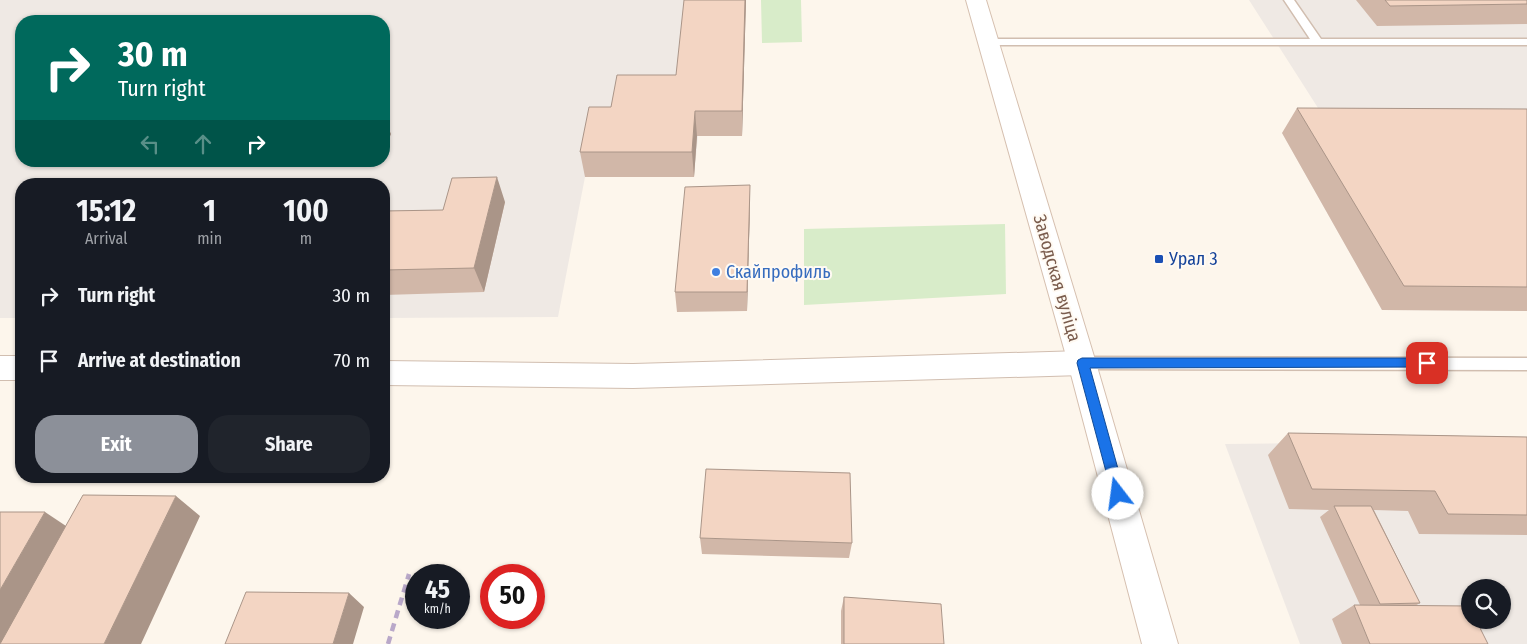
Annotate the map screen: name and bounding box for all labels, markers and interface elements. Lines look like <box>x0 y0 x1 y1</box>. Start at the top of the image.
text: 30 m <box>118 33 188 75</box>
icon: right <box>35 35 100 100</box>
text: Turn right <box>118 75 206 102</box>
icon: left <box>136 130 164 158</box>
icon: ahead <box>189 130 217 158</box>
icon: right <box>242 130 270 158</box>
text: 15:12 <box>76 193 136 229</box>
text: 1 <box>203 193 216 229</box>
text: 100 <box>283 193 329 229</box>
street label: Заводская вуліца <box>1028 212 1086 344</box>
text: Arrival <box>85 229 127 248</box>
text: min <box>197 229 222 248</box>
text: m <box>300 229 312 248</box>
place label: Урал 3 <box>1168 248 1218 270</box>
marker: Урал 3 <box>1153 253 1165 265</box>
place label: Скайпрофиль <box>726 261 831 283</box>
marker: Скайпрофиль <box>710 266 722 278</box>
icon: right <box>35 282 63 310</box>
text: Turn right <box>78 284 155 307</box>
text: 30 m <box>332 284 370 307</box>
pin <box>1406 342 1448 384</box>
icon: arrive <box>35 347 63 375</box>
text: Arrive at destination <box>78 349 241 372</box>
text: 70 m <box>334 349 370 372</box>
icon: arrive <box>1413 349 1441 377</box>
button: Exit <box>35 415 198 473</box>
button: Share <box>208 415 370 473</box>
position arrow <box>1091 467 1143 519</box>
speed limit sign: 50 <box>480 564 545 629</box>
text: 45 <box>425 575 450 605</box>
map controls <box>1461 579 1511 629</box>
button: search <box>1461 579 1511 629</box>
text: km/h <box>424 602 451 616</box>

